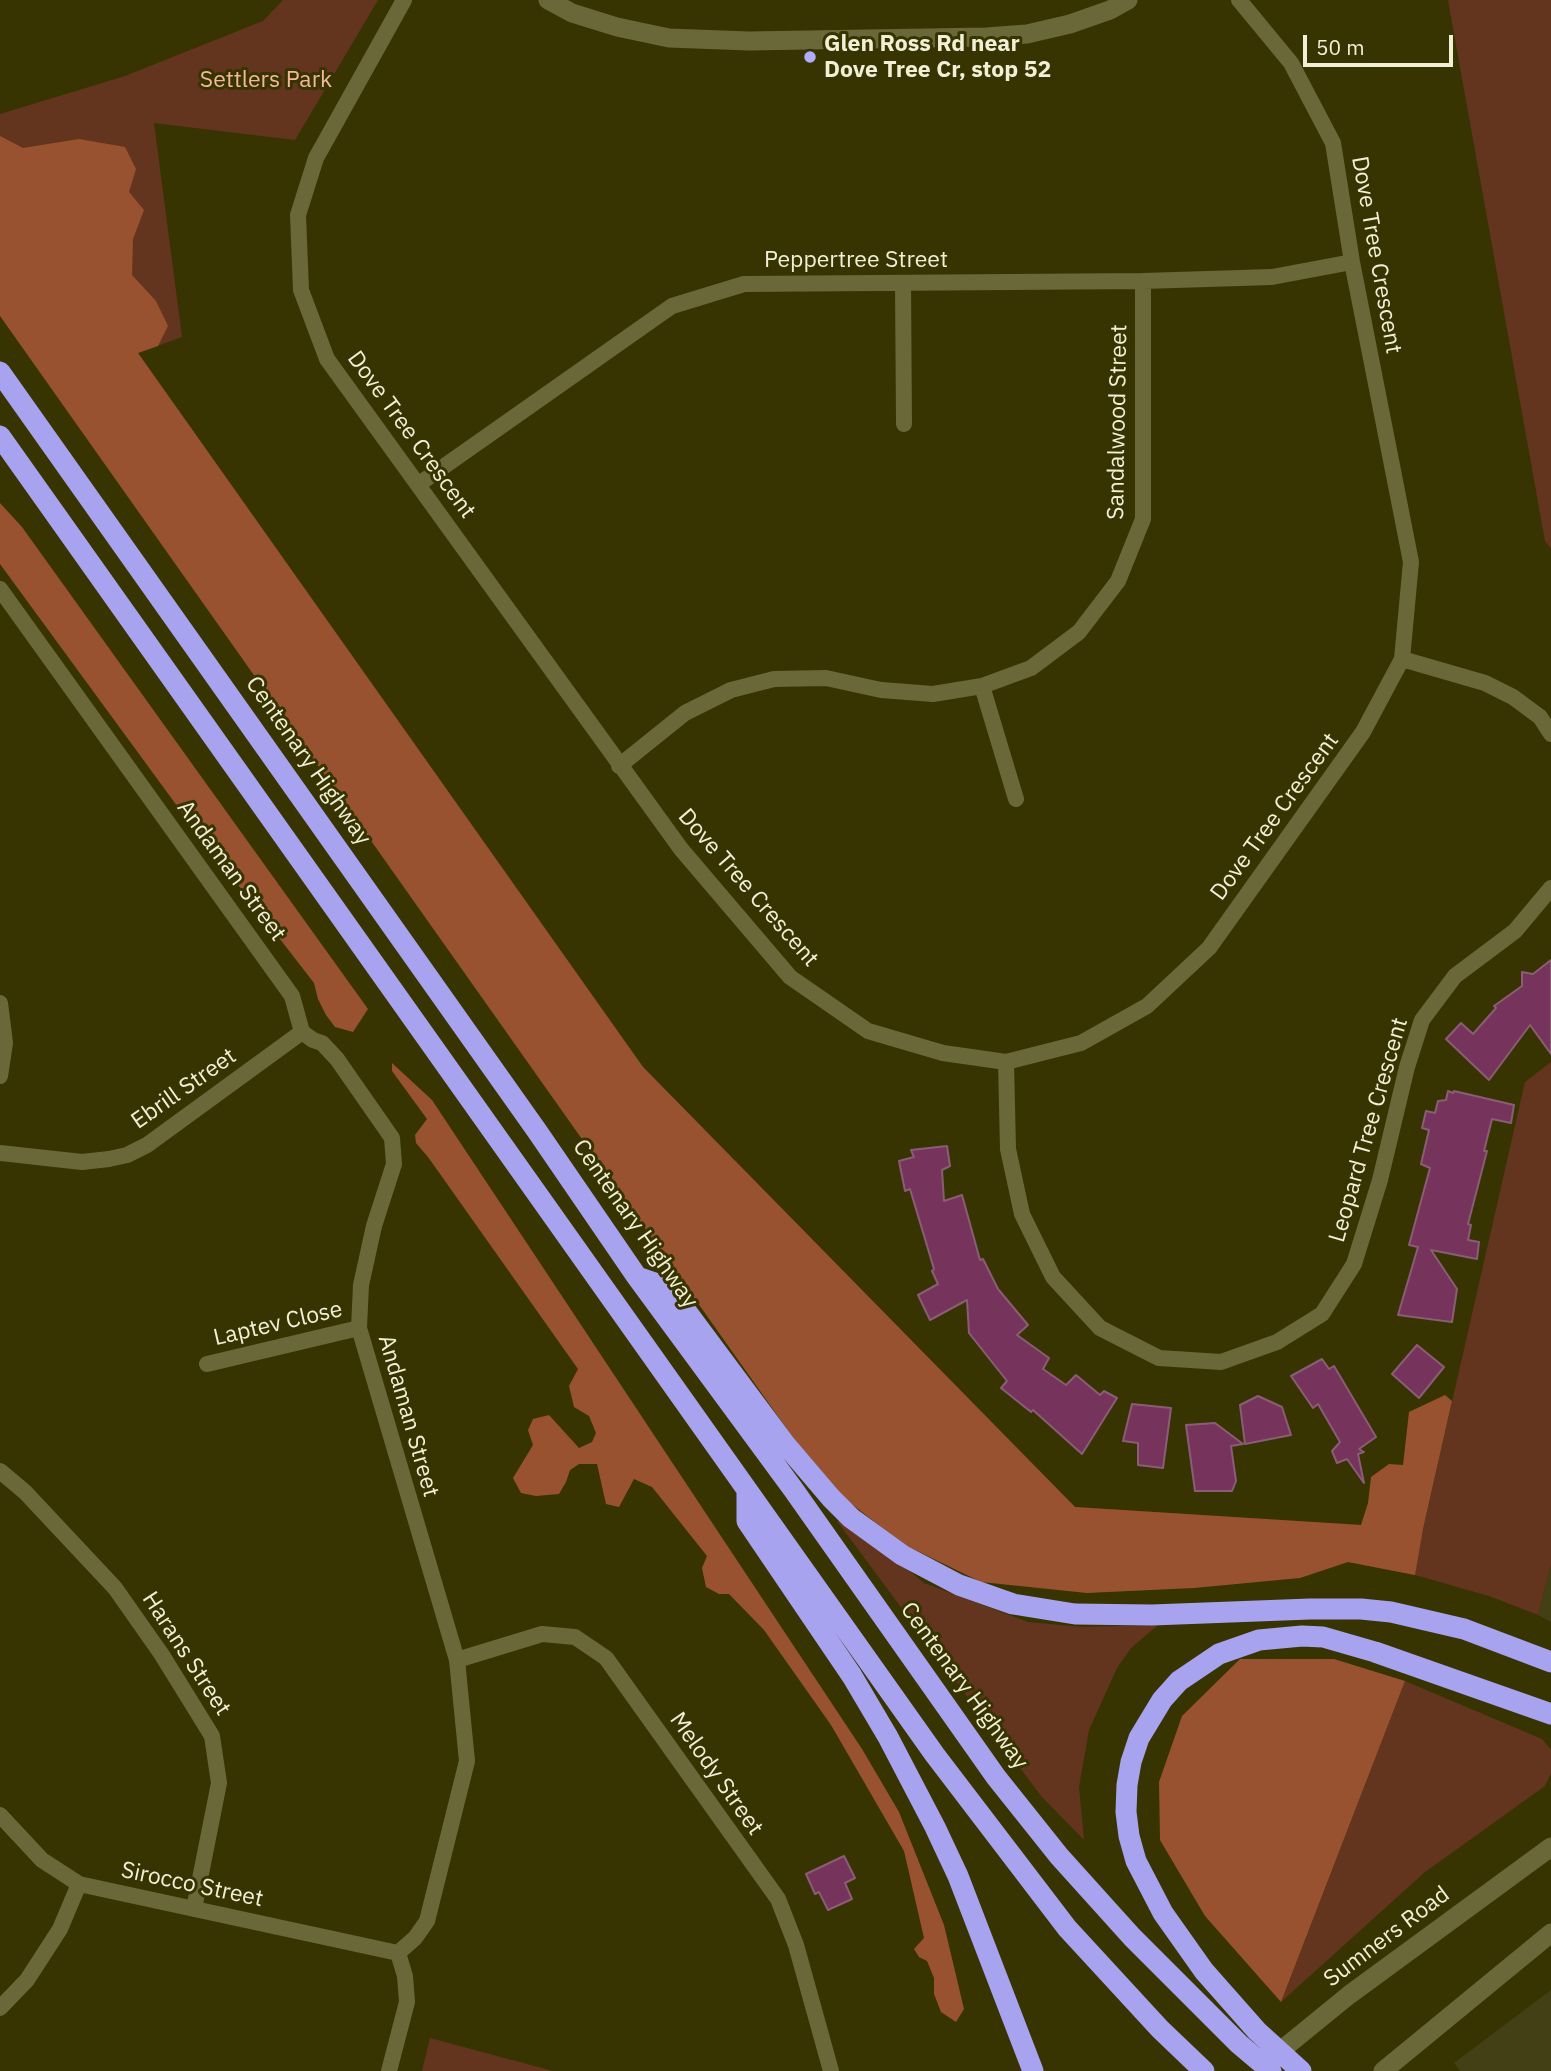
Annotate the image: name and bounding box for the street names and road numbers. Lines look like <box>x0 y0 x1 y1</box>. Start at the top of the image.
street label: Dove Tree Crescent <box>1345 154 1407 356</box>
street label: Peppertree Street <box>764 246 948 274</box>
street label: Sandalwood Street <box>1102 324 1134 520</box>
street label: Dove Tree Crescent <box>341 346 481 524</box>
street label: Centenary Highway <box>239 671 377 851</box>
street label: Dove Tree Crescent <box>1205 728 1345 906</box>
street label: Andaman Street <box>171 795 291 947</box>
street label: Dove Tree Crescent <box>672 803 824 973</box>
street label: Leopard Tree Crescent <box>1324 1015 1414 1245</box>
street label: Ebrill Street <box>126 1043 242 1135</box>
street label: Centenary Highway <box>566 1134 704 1314</box>
street label: Laptev Close <box>211 1296 345 1352</box>
street label: Andaman Street <box>372 1332 444 1500</box>
street label: Harans Street <box>136 1587 236 1721</box>
street label: Centenary Highway <box>894 1597 1034 1775</box>
street label: Melody Street <box>663 1707 769 1841</box>
street label: Sirocco Street <box>118 1856 266 1914</box>
street label: Sumners Road <box>1319 1881 1455 1993</box>

